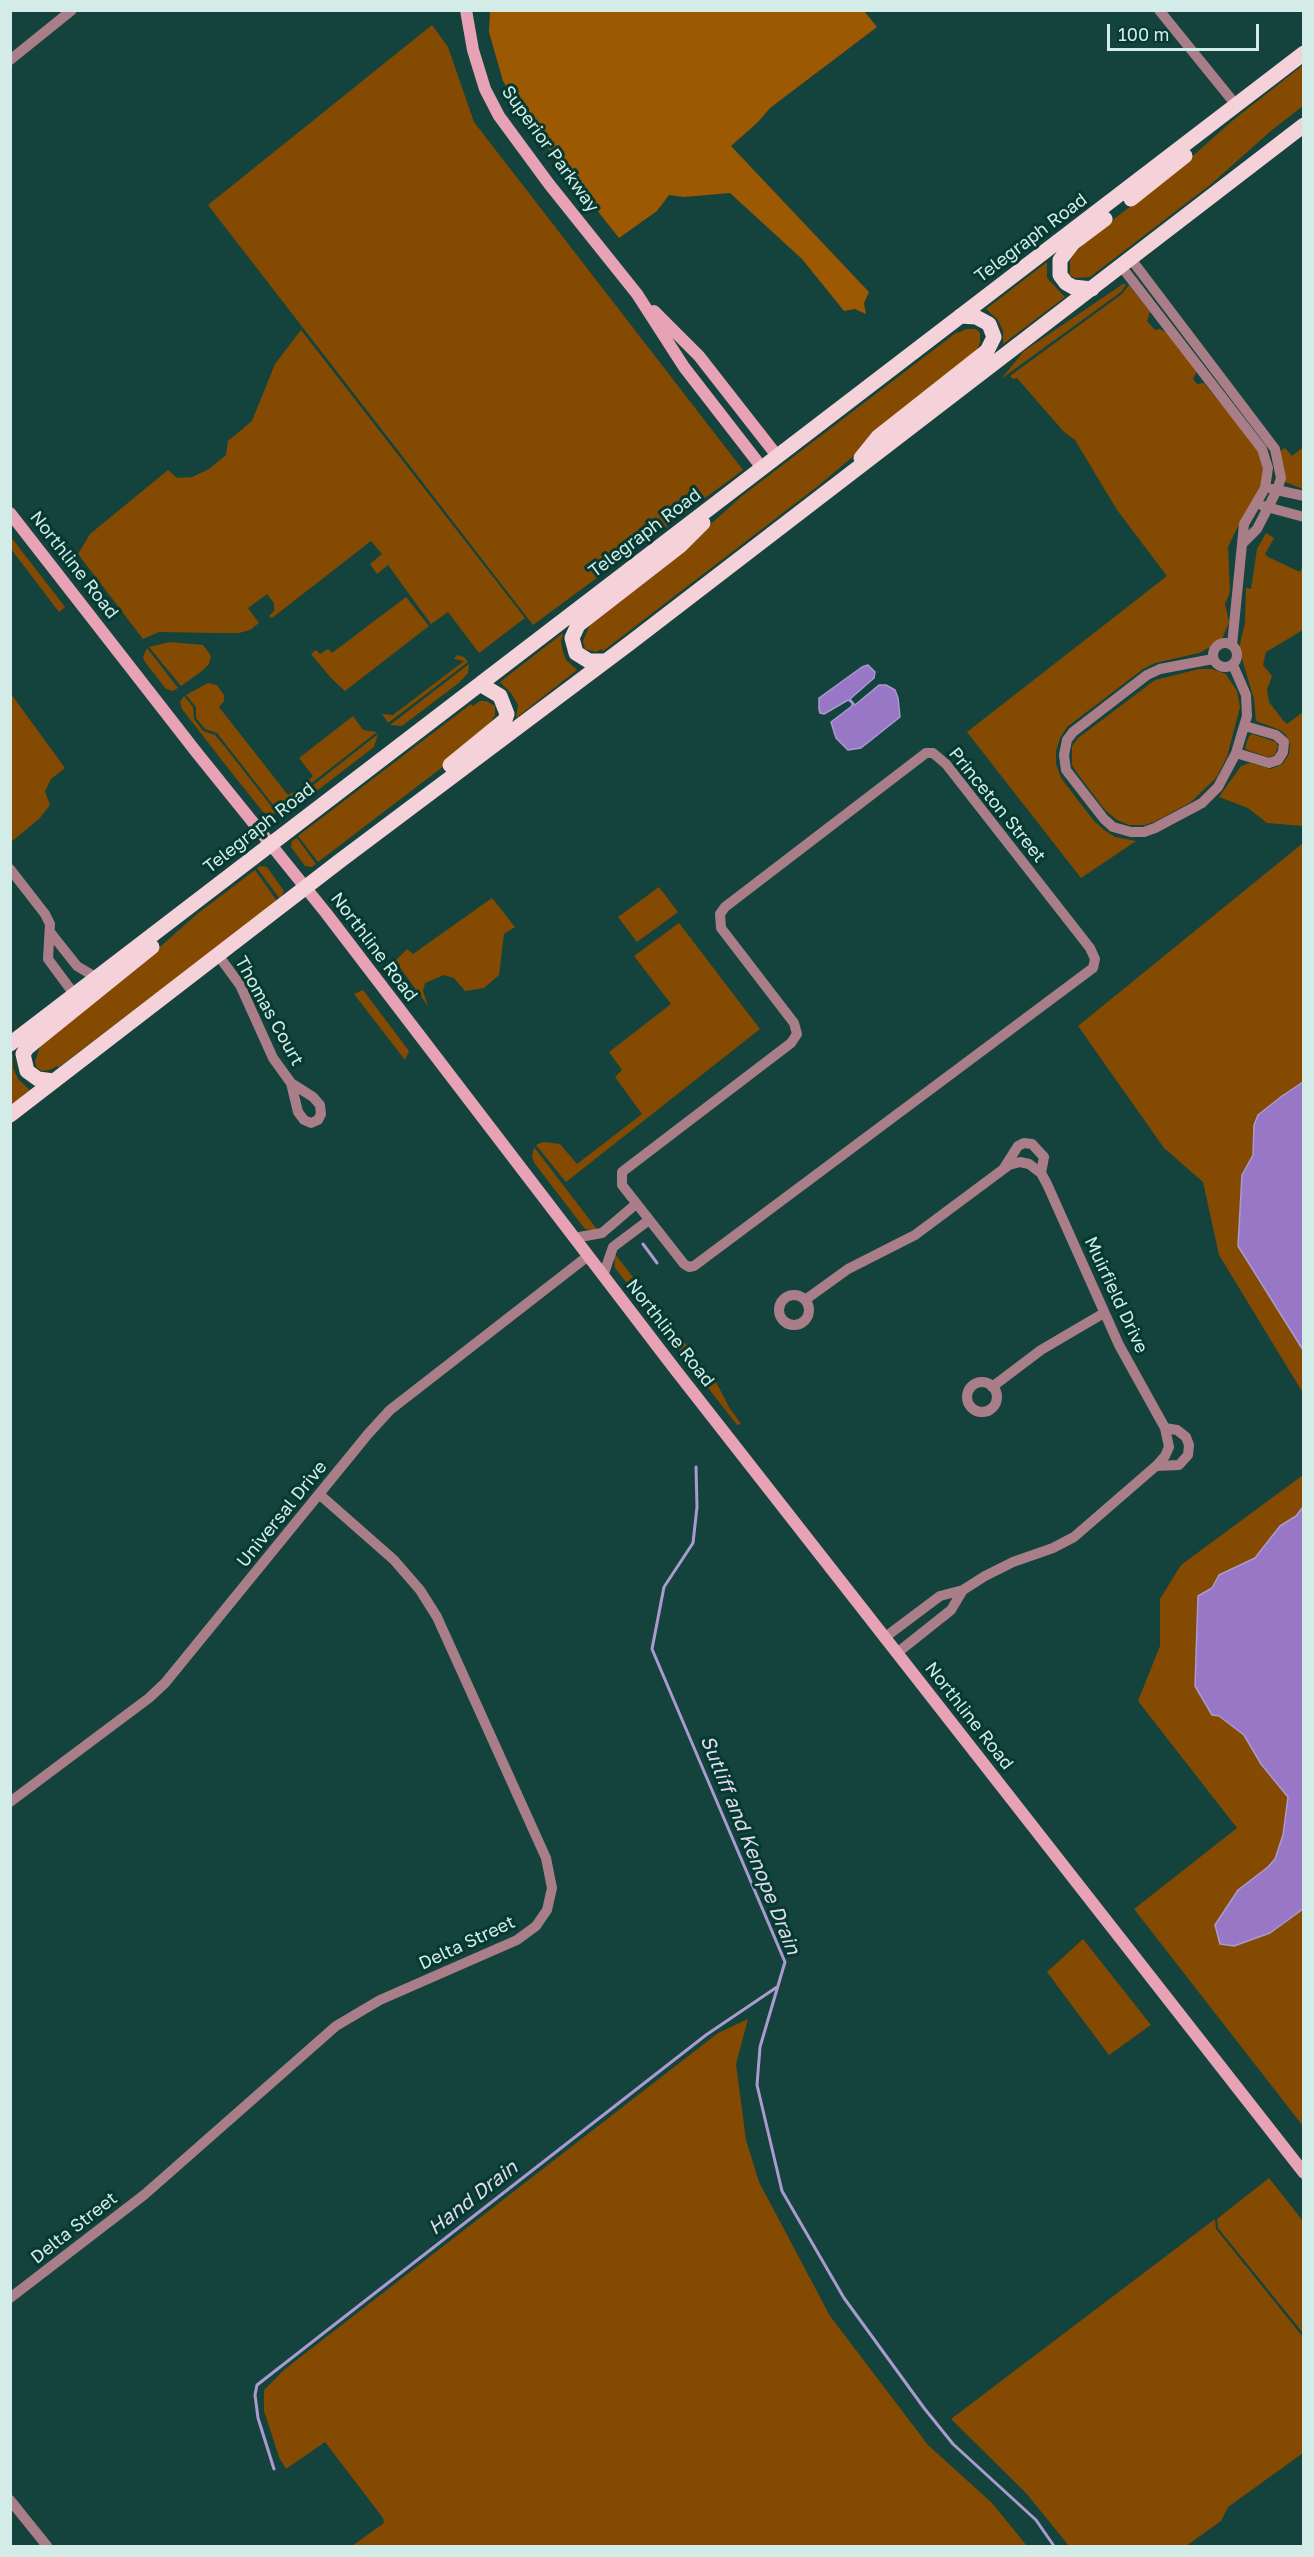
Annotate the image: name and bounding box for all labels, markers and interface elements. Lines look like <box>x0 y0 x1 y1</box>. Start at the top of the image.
scale bar <box>1110 12 1262 50</box>
text: 100 m <box>1118 23 1169 45</box>
street label: Superior Parkway <box>497 81 603 217</box>
street label: Telegraph Road <box>971 189 1091 287</box>
street label: Telegraph Road <box>585 484 705 582</box>
street label: Northline Road <box>25 507 123 623</box>
street label: Princeton Street <box>944 743 1050 867</box>
street label: Telegraph Road <box>199 778 319 878</box>
street label: Northline Road <box>326 888 422 1006</box>
street label: Thomas Court <box>230 953 308 1069</box>
street label: Muirfield Drive <box>1080 1233 1152 1357</box>
street label: Northline Road <box>621 1275 719 1391</box>
street label: Universal Drive <box>232 1456 332 1572</box>
street label: Northline Road <box>920 1658 1018 1774</box>
water label: Sutliff and Kenope Drain <box>695 1732 805 1958</box>
street label: Delta Street <box>415 1911 519 1975</box>
water label: Hand Drain <box>424 2156 522 2240</box>
street label: Delta Street <box>27 2188 121 2268</box>

